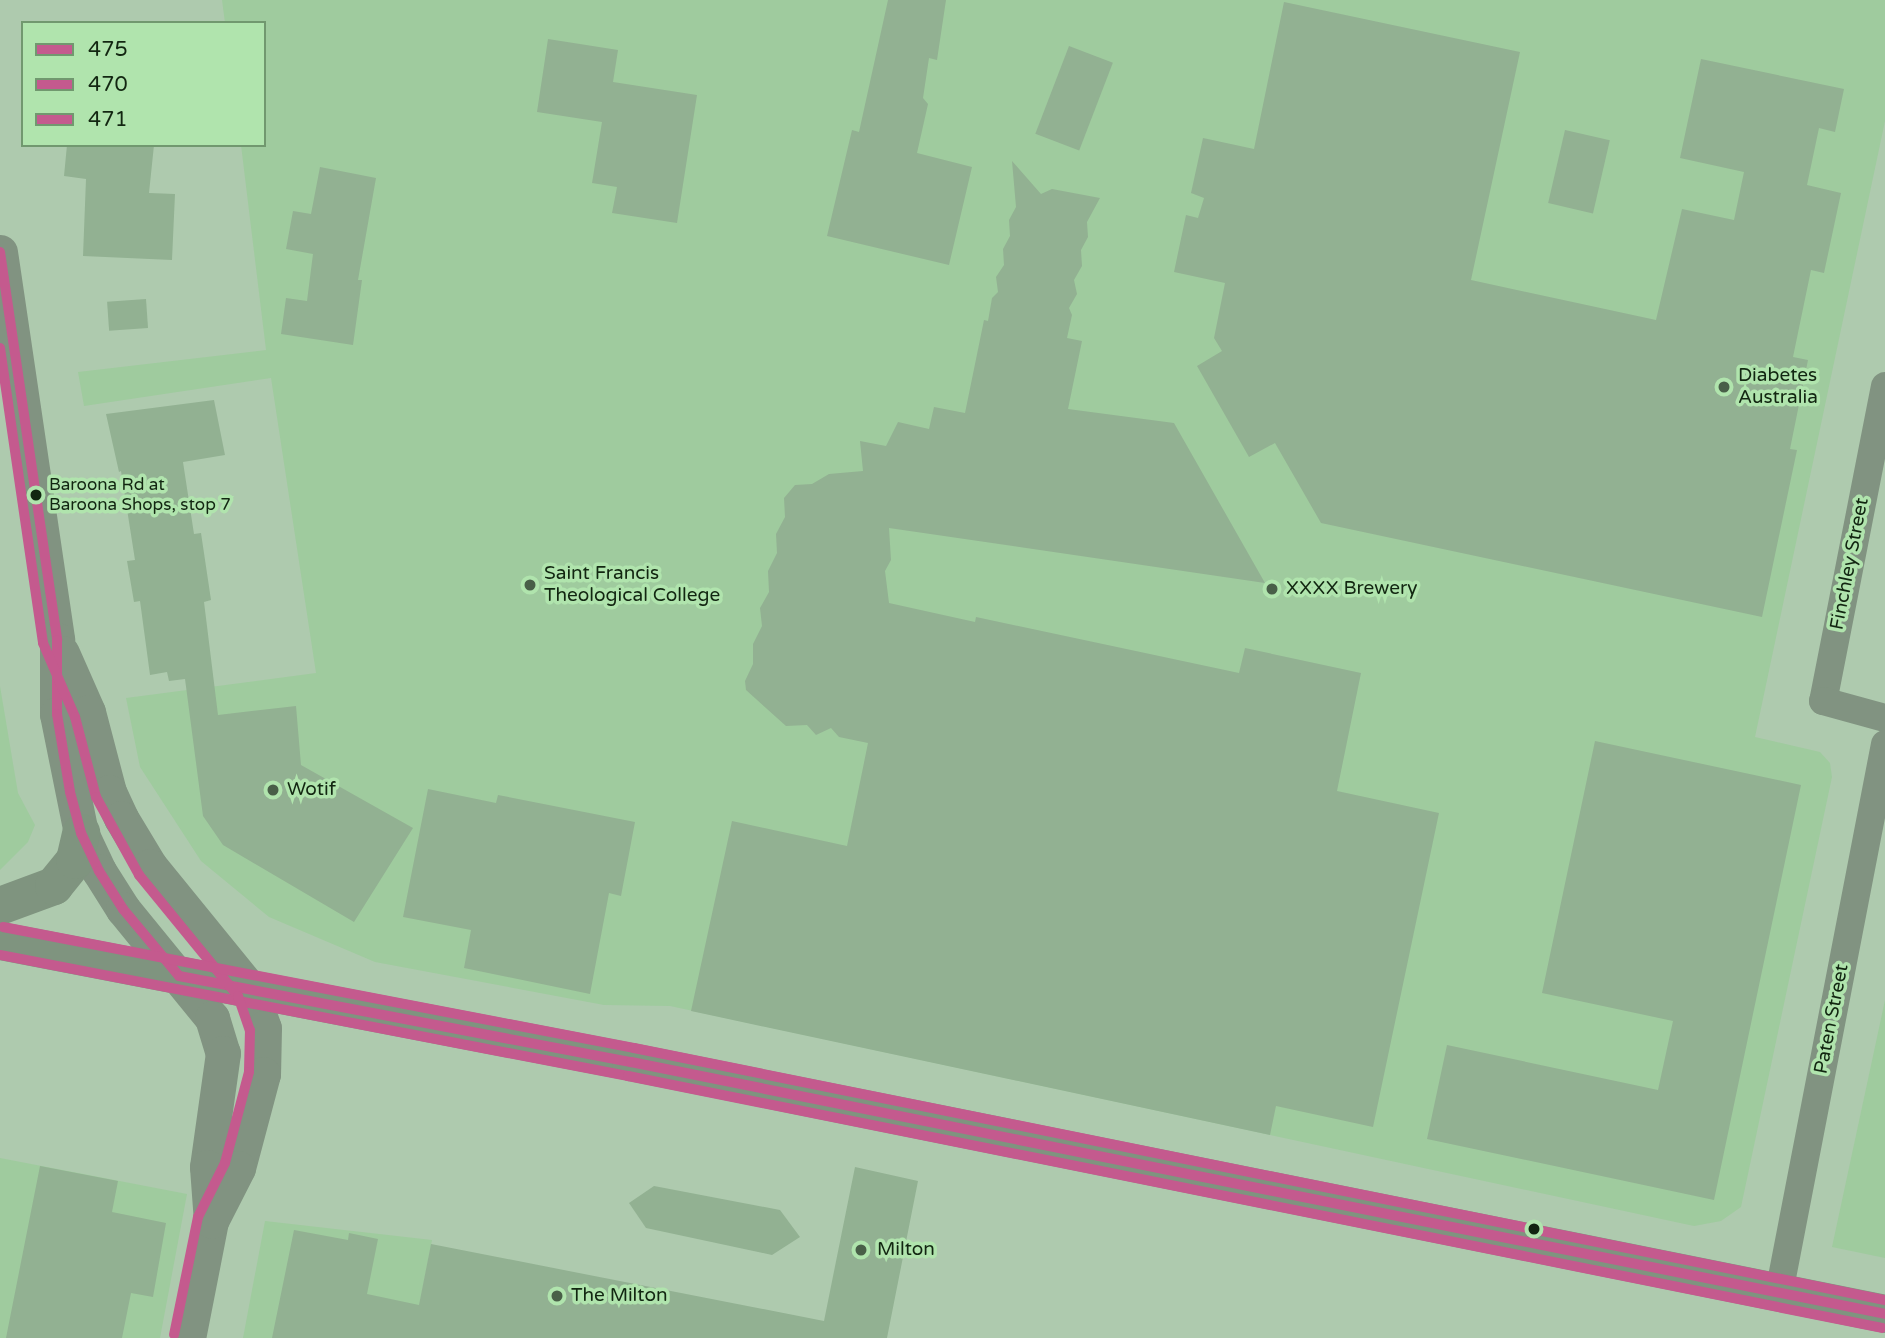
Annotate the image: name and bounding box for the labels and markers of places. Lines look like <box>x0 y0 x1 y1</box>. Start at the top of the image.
place label: Diabetes Australia <box>1738 365 1818 409</box>
marker: Diabetes Australia <box>1716 379 1732 395</box>
place label: Baroona Rd at Baroona Shops, stop 7 <box>49 475 231 515</box>
marker: Baroona Rd at Baroona Shops, stop 7 <box>29 488 43 502</box>
place label: Saint Francis Theological College <box>544 563 720 607</box>
marker: Saint Francis Theological College <box>522 577 538 593</box>
place label: XXXX Brewery <box>1286 578 1417 600</box>
marker: XXXX Brewery <box>1264 581 1280 597</box>
place label: Wotif <box>287 779 336 801</box>
marker: Wotif <box>265 782 281 798</box>
unlabelled marker <box>1527 1222 1541 1236</box>
place label: Milton <box>877 1239 935 1261</box>
marker: Milton <box>851 1240 871 1260</box>
place label: The Milton <box>571 1285 668 1307</box>
marker: The Milton <box>549 1288 565 1304</box>

